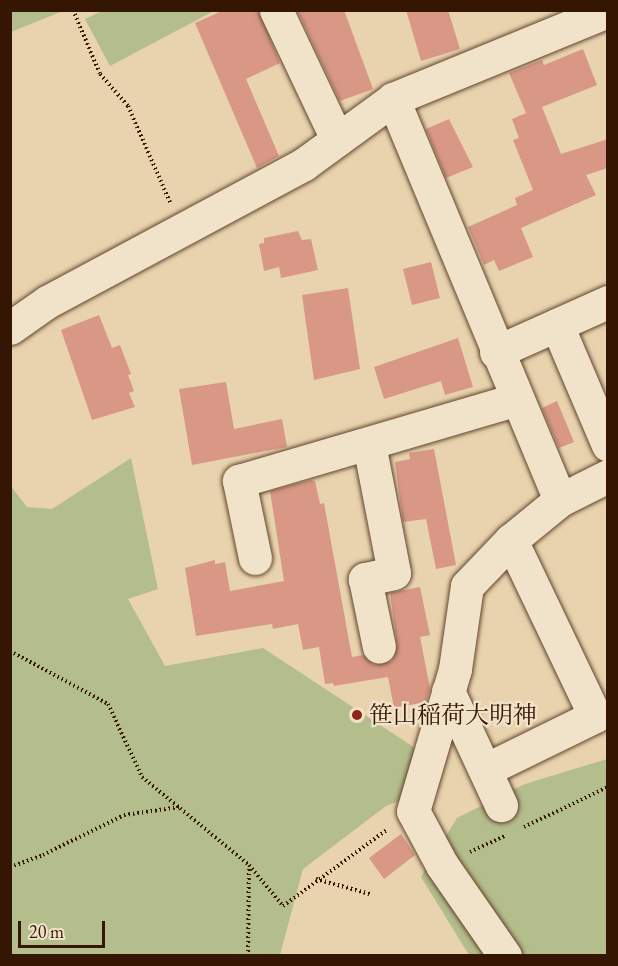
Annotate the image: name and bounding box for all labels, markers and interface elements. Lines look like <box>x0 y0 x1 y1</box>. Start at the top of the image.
place label: 笹山稲荷大明神 <box>369 701 537 729</box>
marker: 笹山稲荷大明神 <box>350 708 364 722</box>
scale bar <box>21 909 108 947</box>
text: 20 m <box>29 920 64 943</box>

